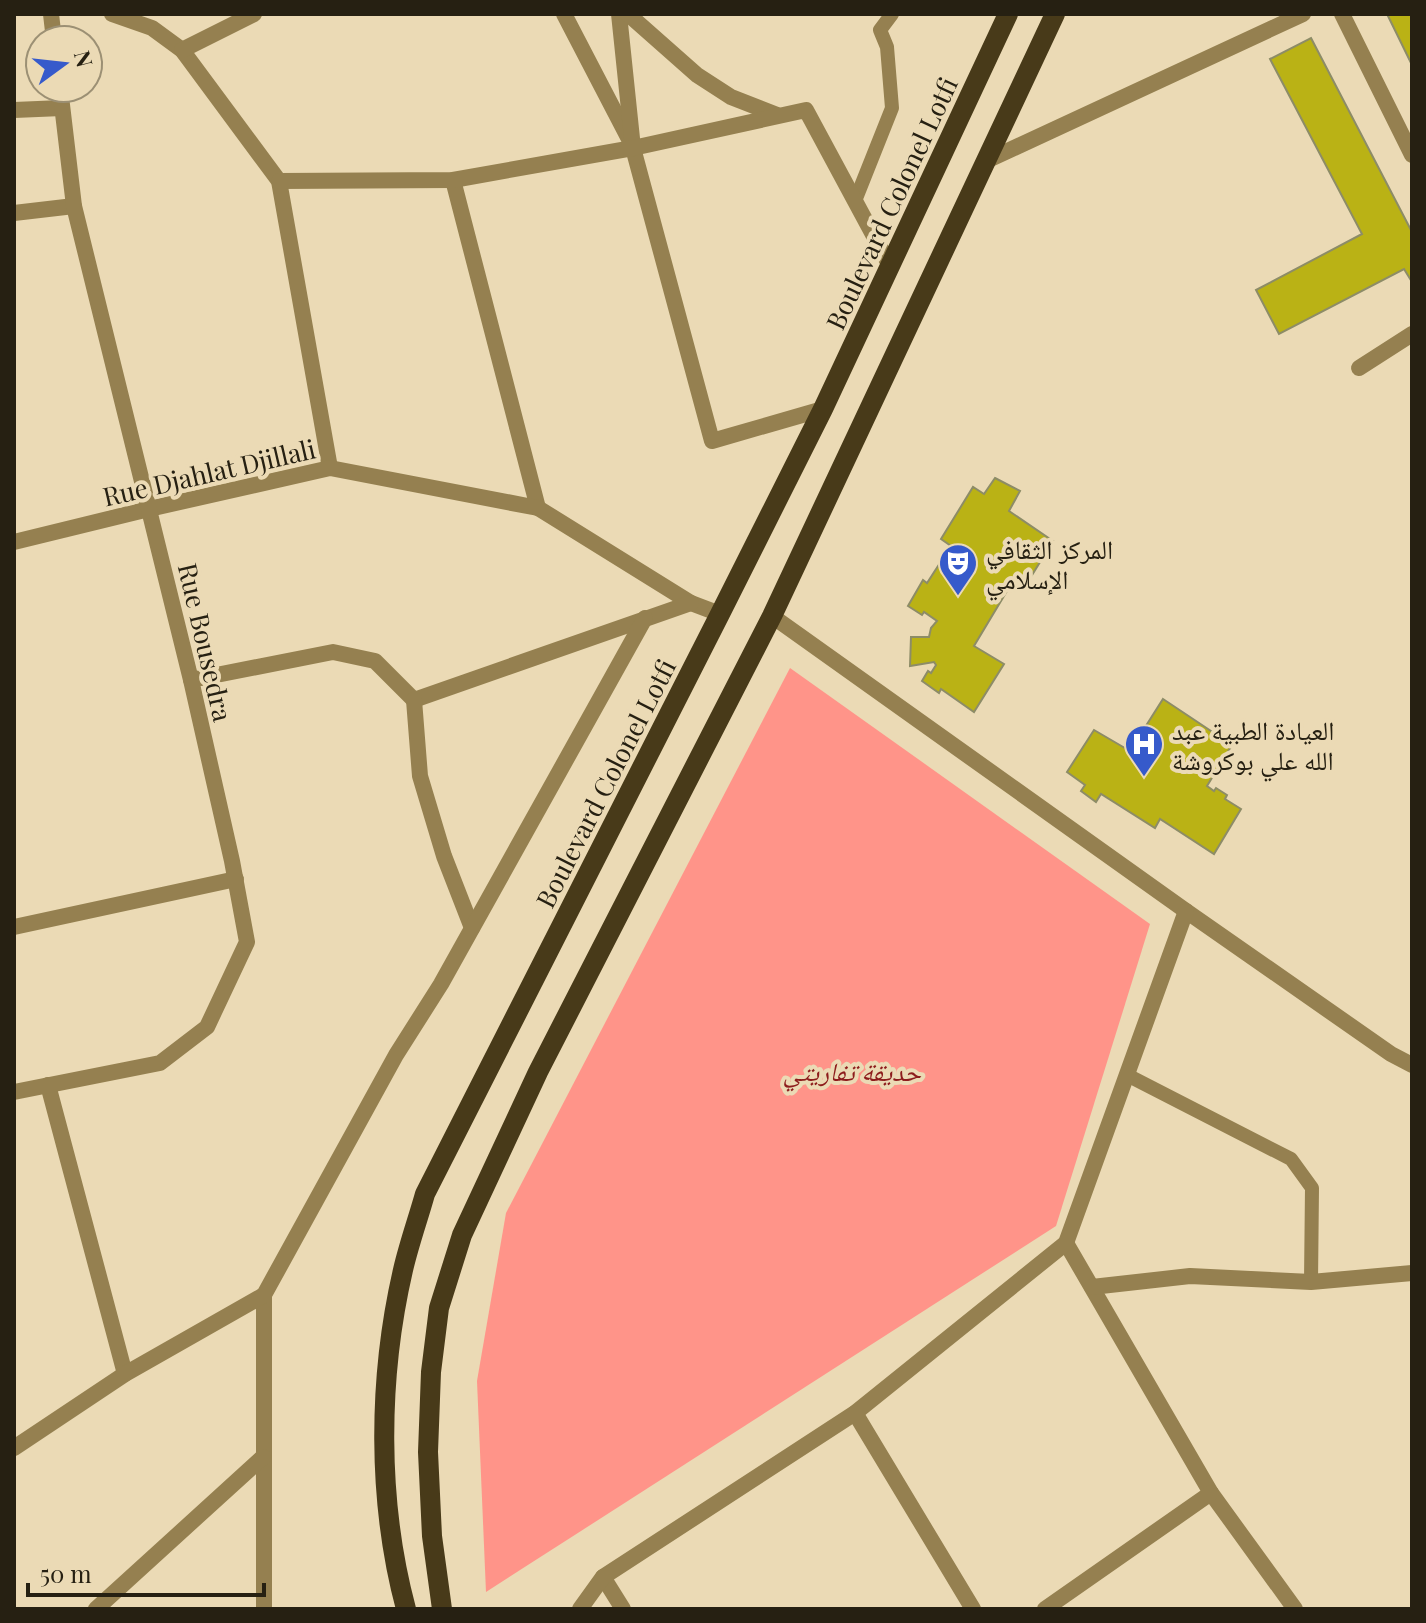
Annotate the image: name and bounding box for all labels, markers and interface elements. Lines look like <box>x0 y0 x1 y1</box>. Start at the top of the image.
north arrow <box>24 24 104 104</box>
text: N <box>68 47 101 70</box>
street label: Boulevard Colonel Lotfi <box>817 71 965 335</box>
street label: Rue Djahlat Djillali <box>99 430 319 514</box>
place label: المركز الثقافي الإسلامي <box>986 531 1113 600</box>
theatre icon: المركز الثقافي الإسلامي <box>937 542 979 597</box>
street label: Rue Bousedra <box>171 559 241 725</box>
street label: Boulevard Colonel Lotfi <box>527 653 683 913</box>
place label: العيادة الطبية عبد الله علي بوكروشة <box>1172 712 1335 781</box>
hospital icon: العيادة الطبية عبد الله علي بوكروشة <box>1123 723 1165 778</box>
park label: حديقة تفاريتي <box>783 1053 921 1092</box>
scale bar <box>28 1547 264 1597</box>
text: 50 m <box>40 1557 92 1589</box>

